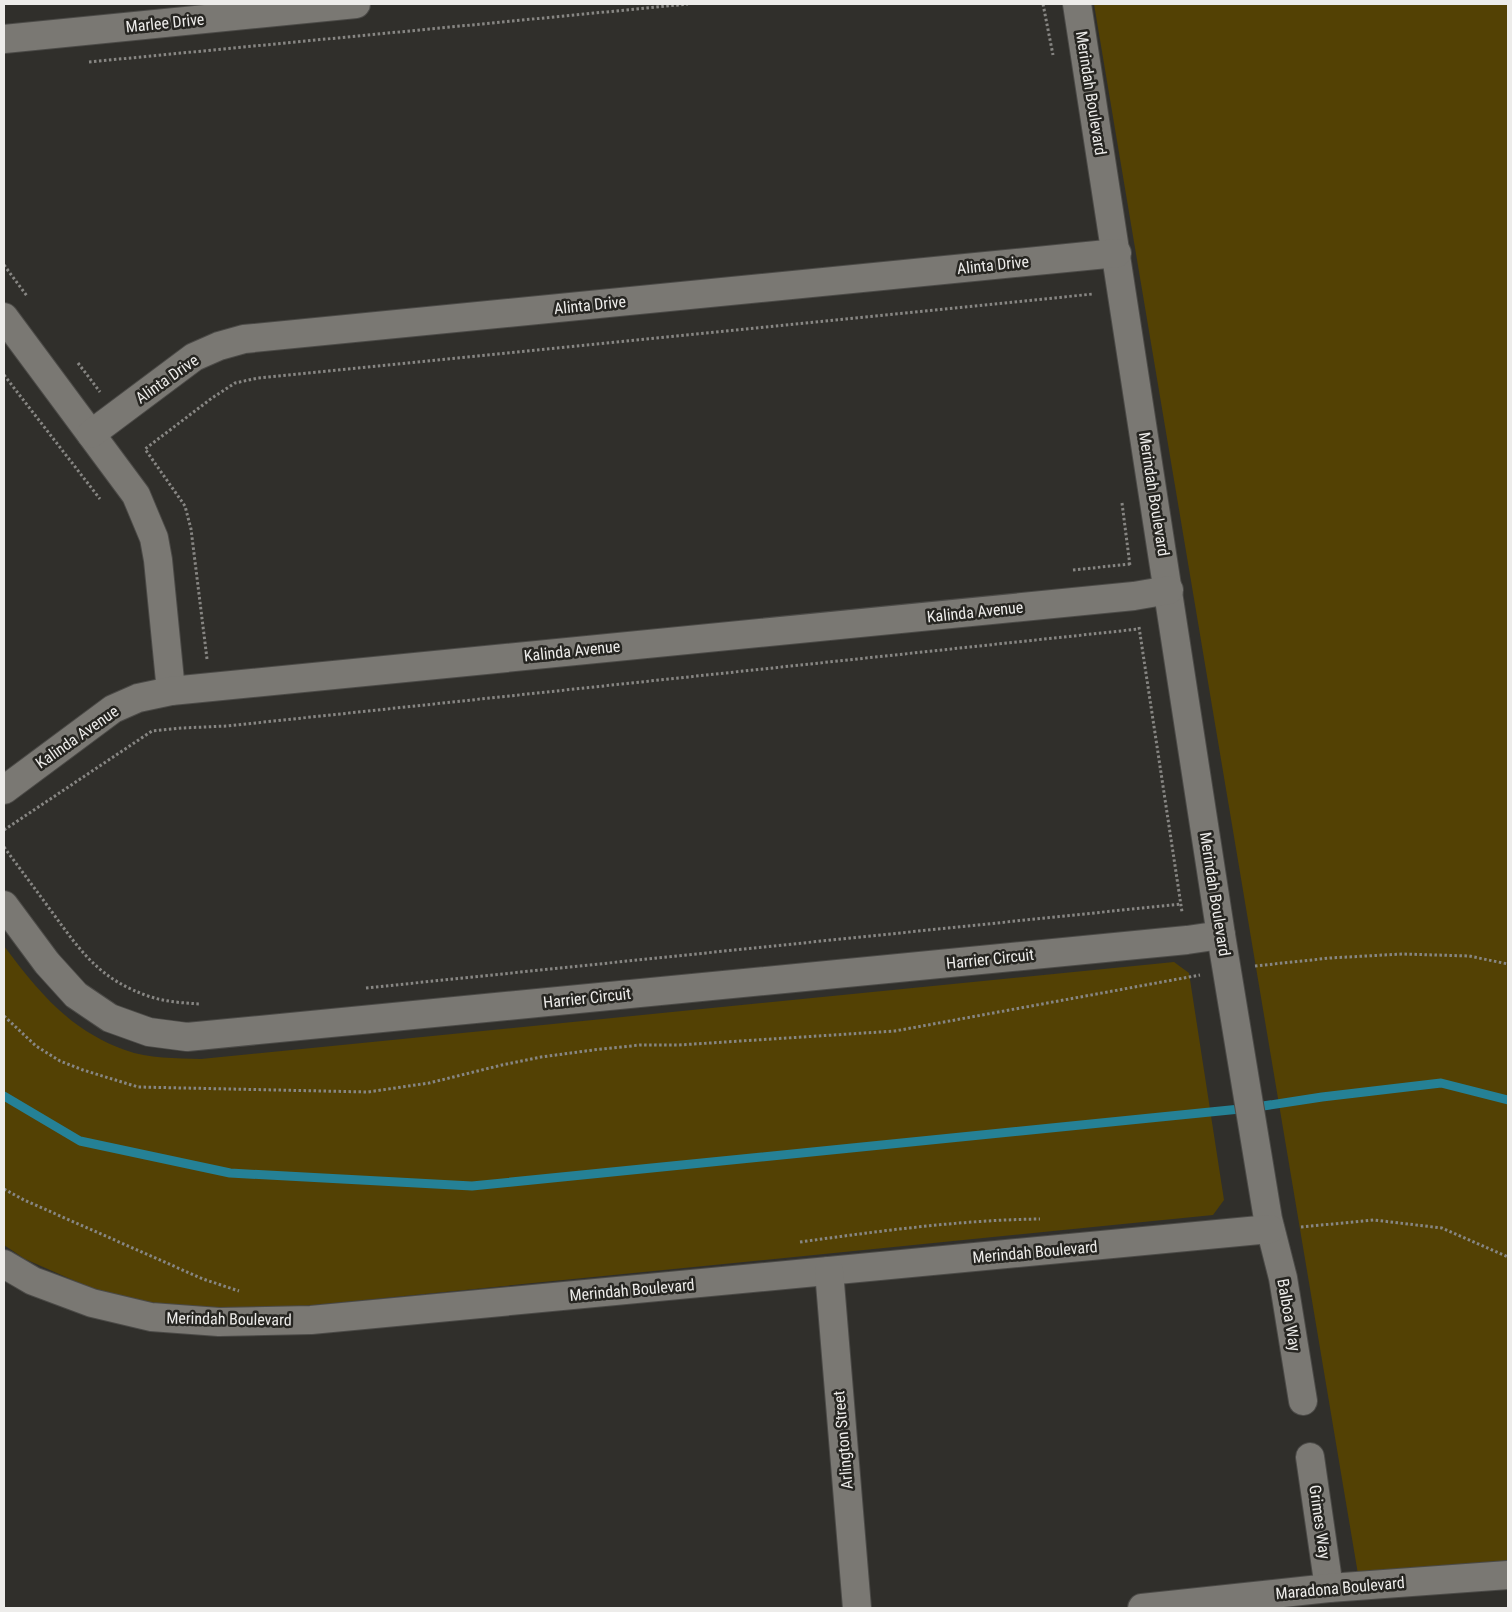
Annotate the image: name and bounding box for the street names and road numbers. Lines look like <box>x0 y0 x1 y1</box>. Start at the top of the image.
street label: Marlee Drive <box>125 9 205 37</box>
street label: Merindah Boulevard <box>1072 30 1110 156</box>
street label: Alinta Drive <box>956 252 1030 278</box>
street label: Alinta Drive <box>553 292 627 318</box>
street label: Alinta Drive <box>132 350 202 408</box>
street label: Merindah Boulevard <box>1135 431 1173 557</box>
street label: Kalinda Avenue <box>926 597 1024 627</box>
street label: Kalinda Avenue <box>523 636 621 666</box>
street label: Kalinda Avenue <box>32 701 122 773</box>
street label: Merindah Boulevard <box>1196 831 1234 957</box>
street label: Harrier Circuit <box>945 945 1035 973</box>
street label: Harrier Circuit <box>542 984 632 1012</box>
street label: Merindah Boulevard <box>972 1237 1098 1267</box>
street label: Merindah Boulevard <box>569 1275 695 1305</box>
street label: Balboa Way <box>1273 1277 1305 1353</box>
street label: Merindah Boulevard <box>166 1308 292 1330</box>
street label: Arlington Street <box>829 1390 857 1490</box>
street label: Grimes Way <box>1305 1484 1335 1561</box>
street label: Maradona Boulevard <box>1275 1573 1405 1603</box>

